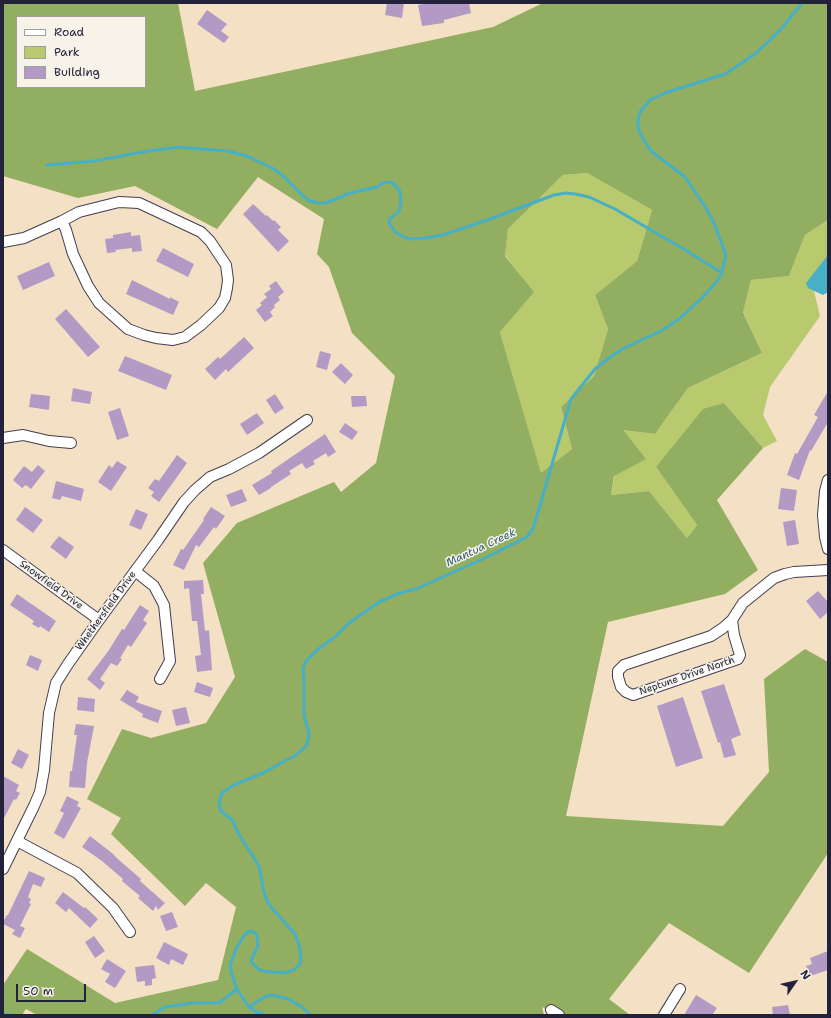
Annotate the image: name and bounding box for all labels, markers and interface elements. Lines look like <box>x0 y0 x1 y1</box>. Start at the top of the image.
legend <box>16 16 146 88</box>
text: Road <box>54 24 84 40</box>
text: Park <box>54 44 80 60</box>
text: Building <box>54 64 100 80</box>
water label: Mantua Creek <box>444 526 518 570</box>
street label: Snowfield Drive <box>17 558 85 612</box>
street label: Whethersfield Drive <box>73 569 139 653</box>
street label: Neptune Drive North <box>638 654 736 698</box>
north arrow <box>775 962 815 1002</box>
text: N <box>797 967 814 983</box>
scale bar <box>18 976 88 1002</box>
text: 50 m <box>23 983 53 999</box>

